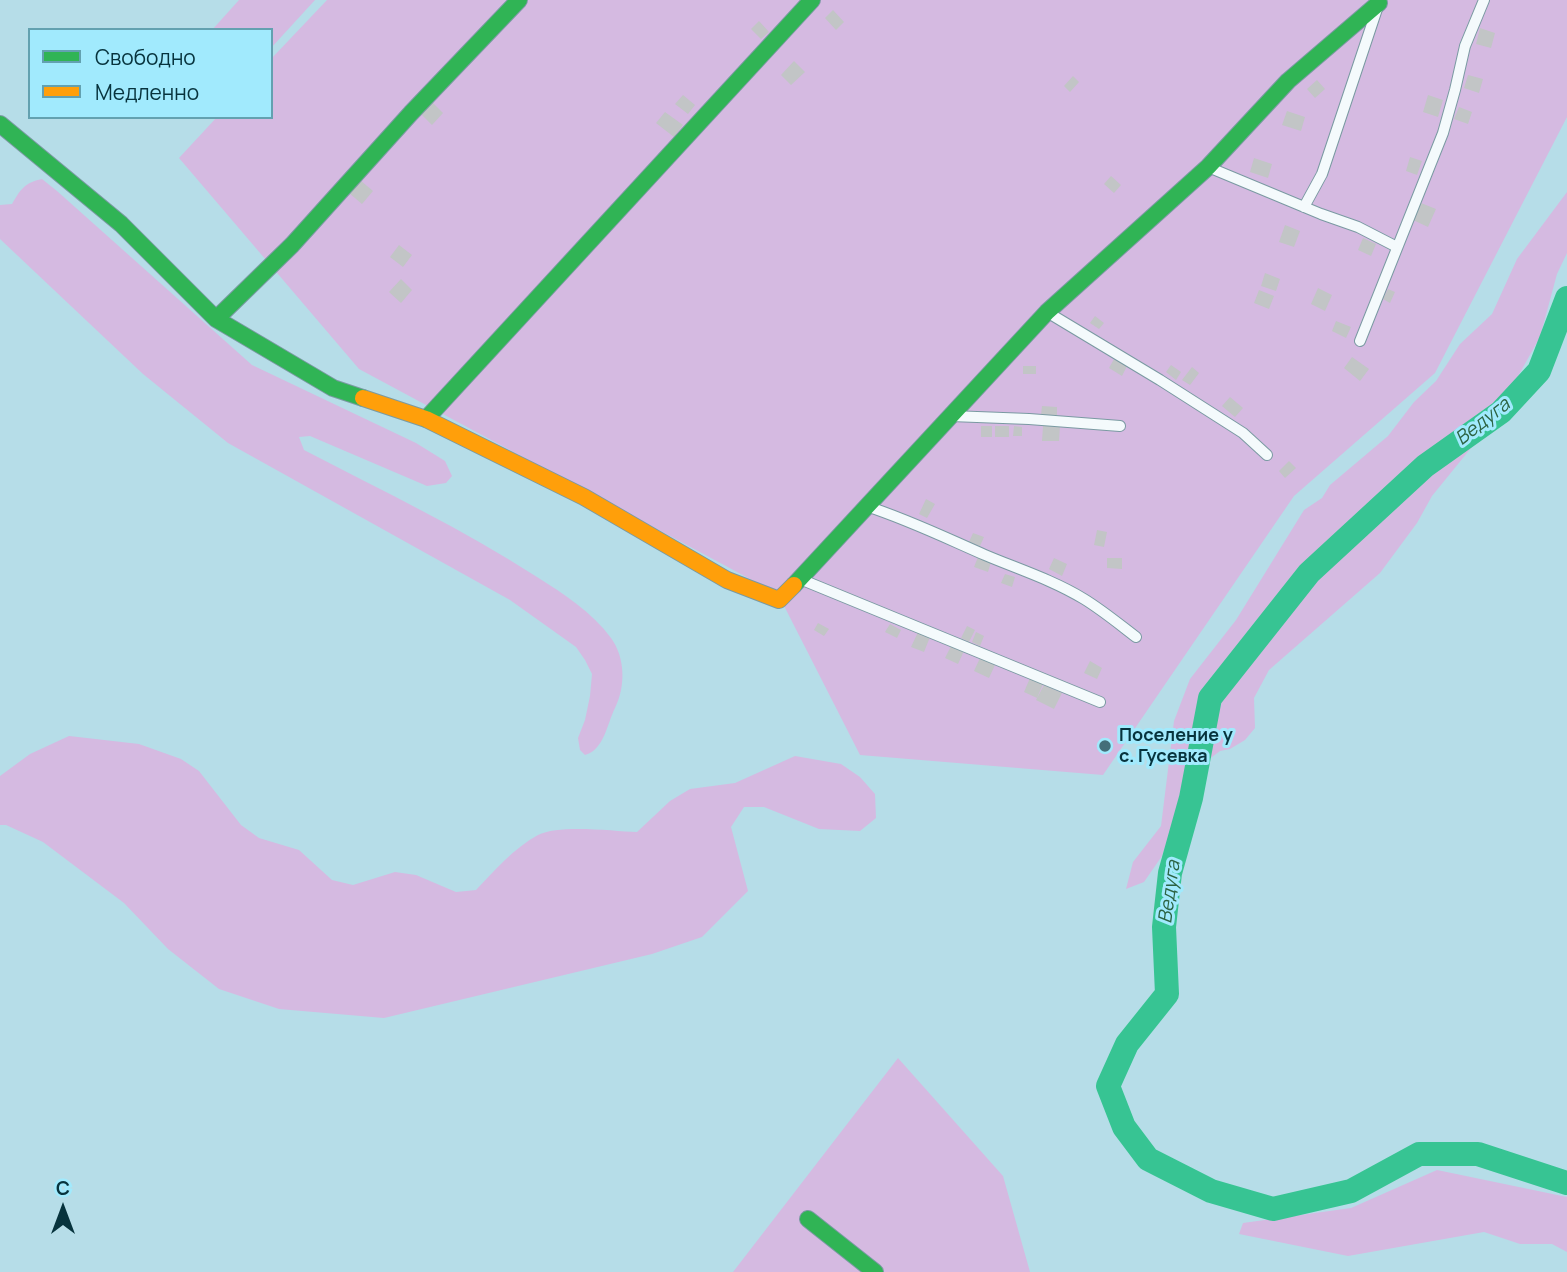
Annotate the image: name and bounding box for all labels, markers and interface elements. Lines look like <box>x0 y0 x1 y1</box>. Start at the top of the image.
legend <box>28 28 273 119</box>
text: Свободно <box>95 43 196 71</box>
text: Медленно <box>95 78 199 106</box>
water label: Ведуга <box>1451 394 1515 450</box>
place label: Поселение у с. Гусевка <box>1119 725 1233 768</box>
marker: Поселение у с. Гусевка <box>1097 738 1113 754</box>
water label: Ведуга <box>1154 859 1186 925</box>
north arrow <box>28 1174 98 1244</box>
text: С <box>56 1175 70 1201</box>

